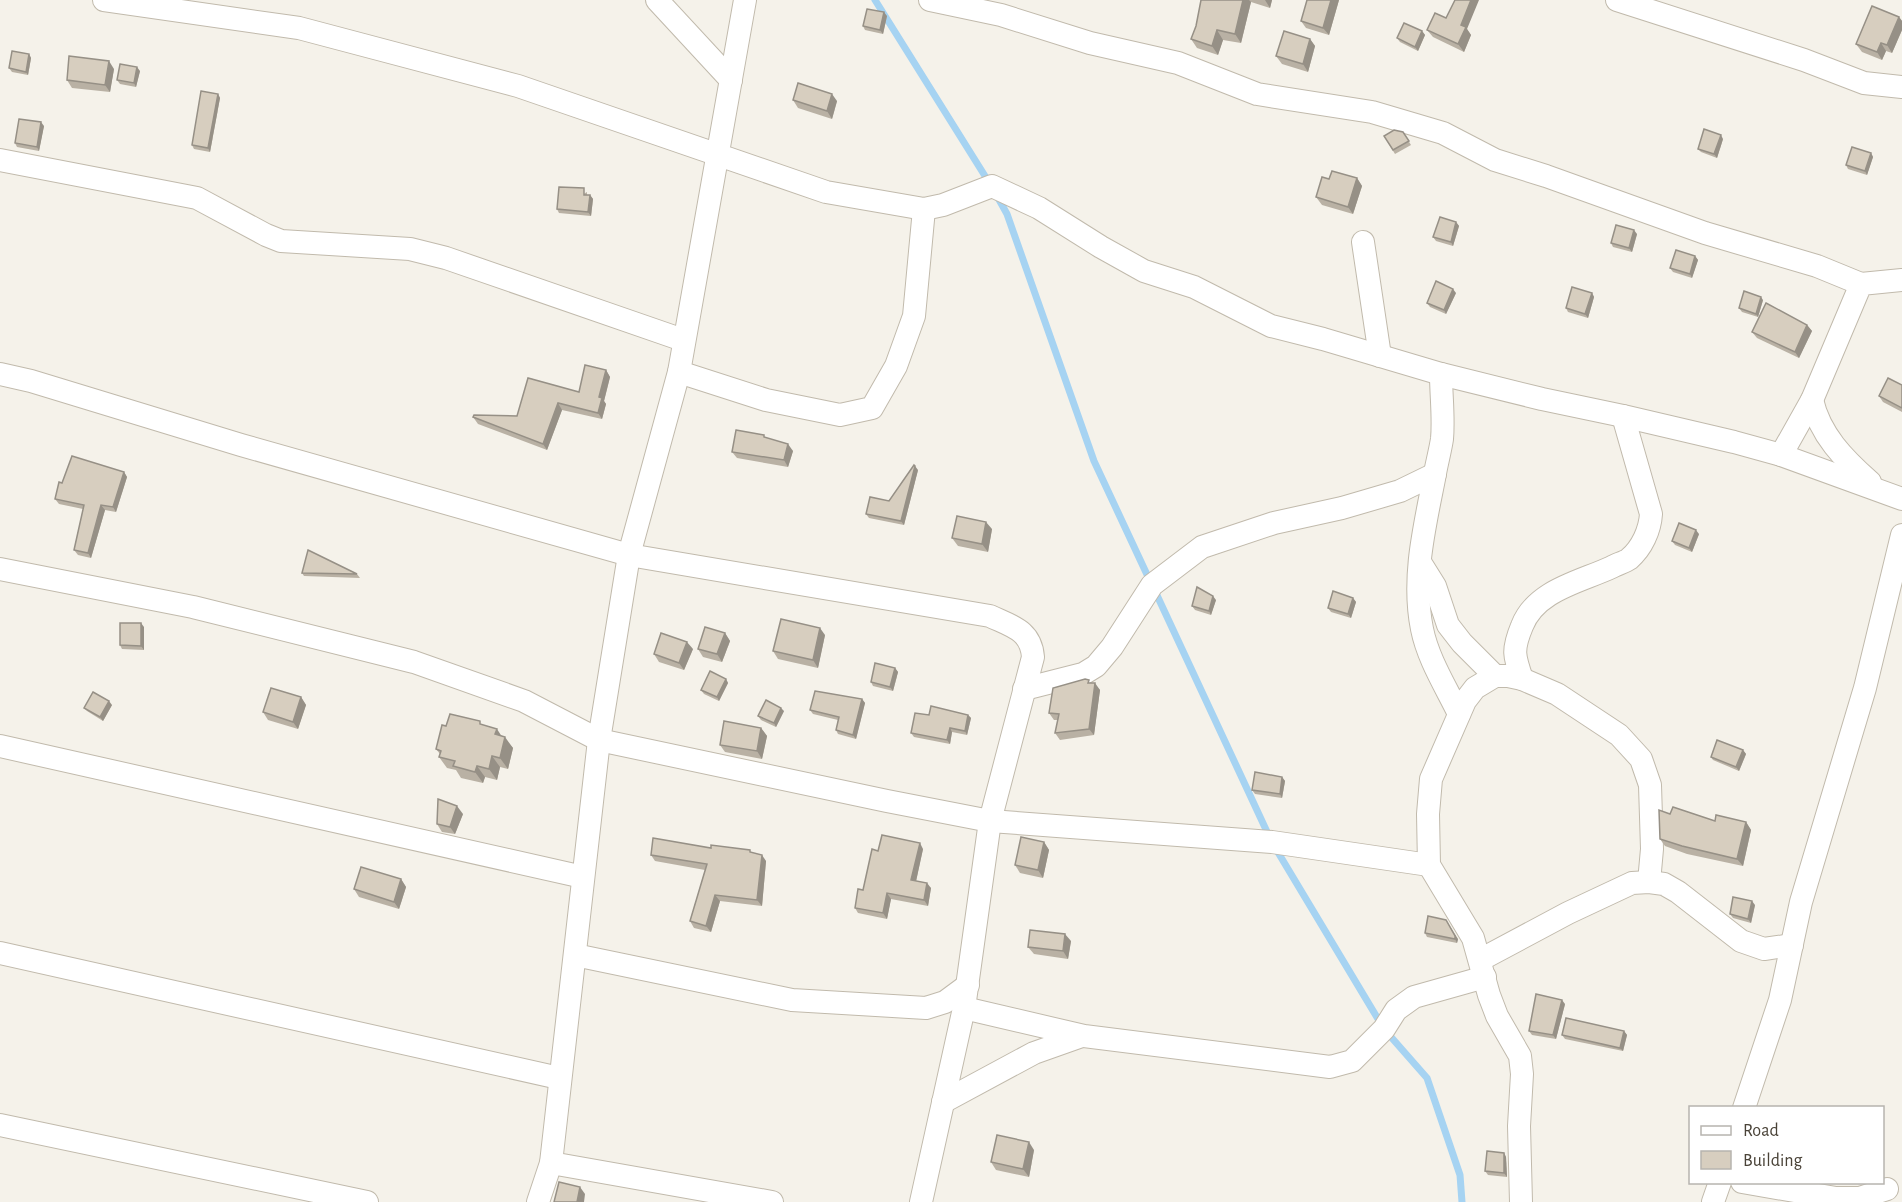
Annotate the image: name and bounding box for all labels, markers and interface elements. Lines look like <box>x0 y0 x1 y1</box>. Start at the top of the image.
legend <box>1689 1106 1884 1184</box>
text: Road <box>1743 1122 1779 1140</box>
text: Building <box>1743 1152 1803 1170</box>

